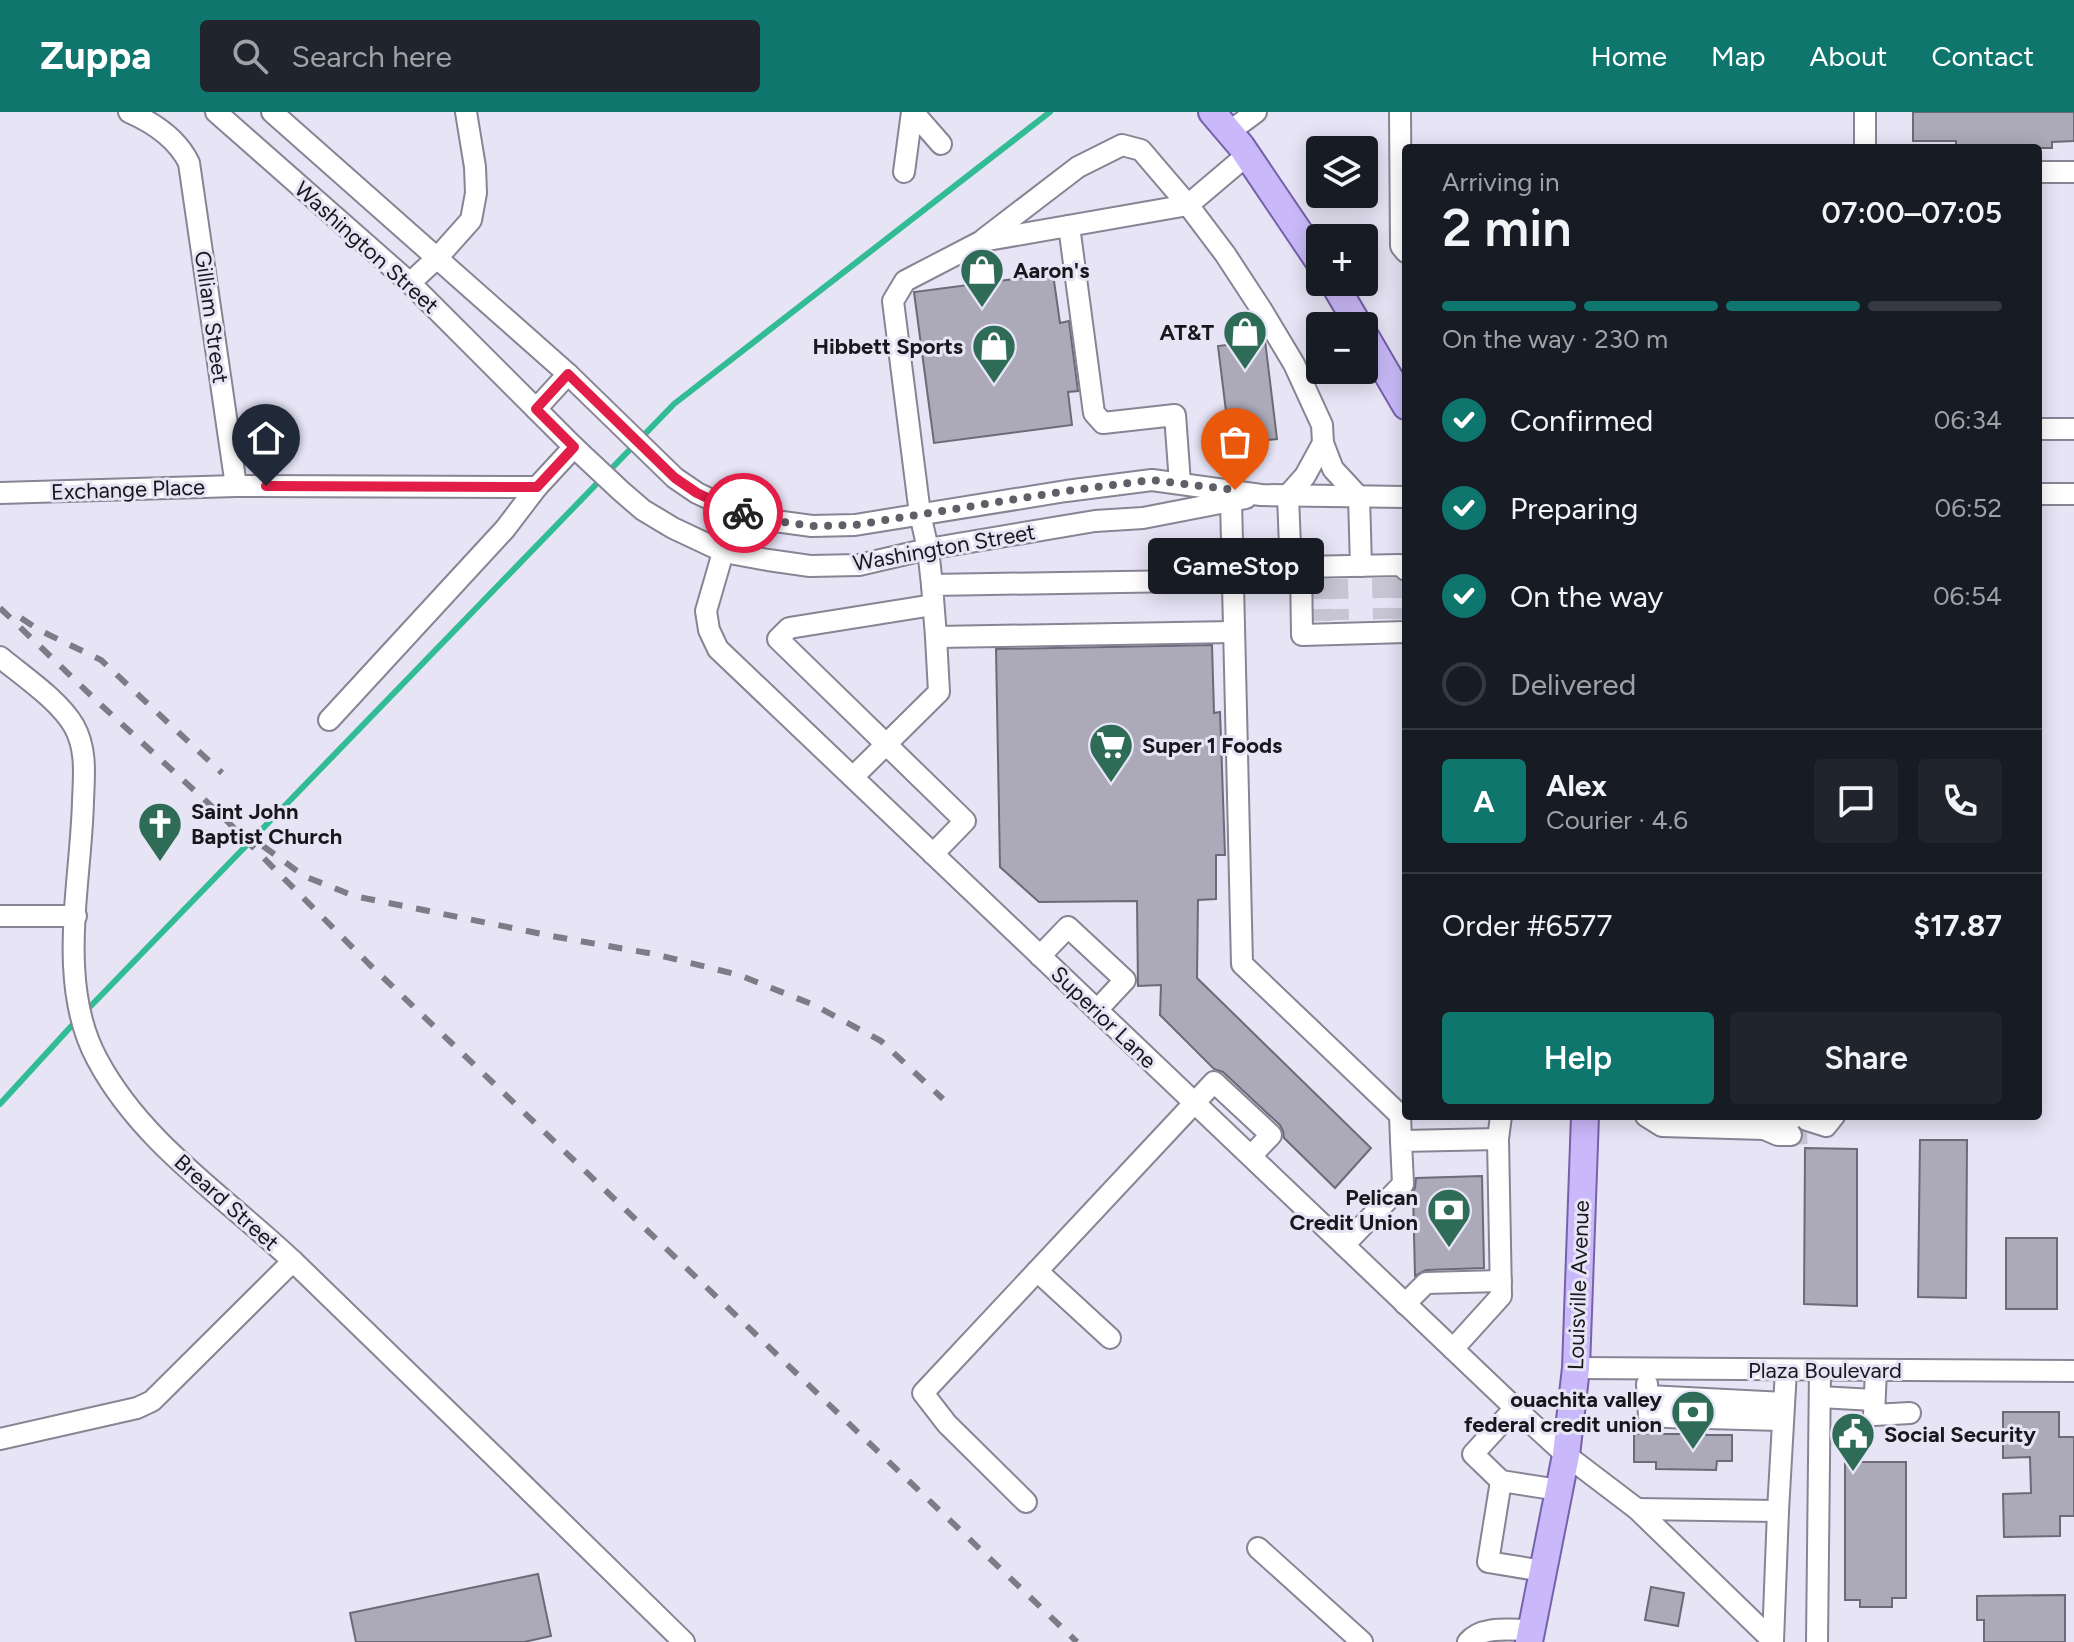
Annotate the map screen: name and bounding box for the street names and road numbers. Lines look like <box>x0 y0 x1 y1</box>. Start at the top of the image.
street label: Washington Street <box>289 176 444 319</box>
street label: Gilliam Street <box>189 249 234 385</box>
street label: Exchange Place <box>51 473 206 506</box>
street label: Washington Street <box>851 518 1037 577</box>
street label: Superior Lane <box>1045 960 1162 1074</box>
street label: Breard Street <box>169 1148 285 1256</box>
street label: Louisville Avenue <box>1562 1200 1595 1370</box>
street label: Plaza Boulevard <box>1748 1357 1902 1384</box>

